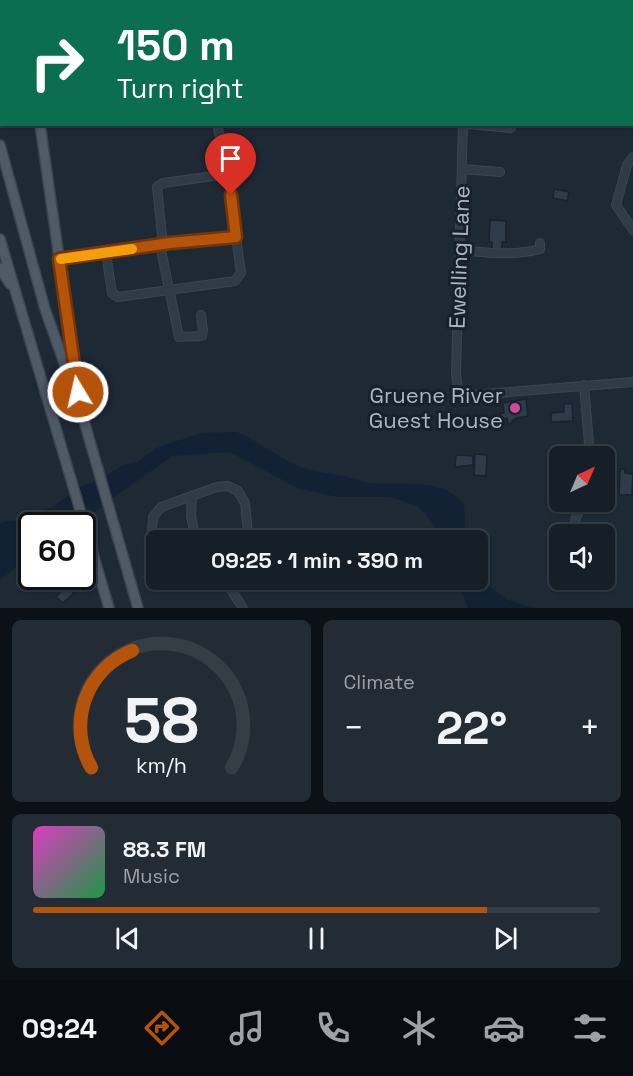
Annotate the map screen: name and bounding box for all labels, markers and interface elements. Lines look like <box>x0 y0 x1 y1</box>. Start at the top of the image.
text: 150 m <box>117 19 235 72</box>
icon: right <box>18 24 96 102</box>
text: Turn right <box>117 71 244 106</box>
pin <box>205 133 256 195</box>
icon: arrive <box>214 142 247 175</box>
street label: Ewelling Lane <box>443 185 475 329</box>
position arrow <box>46 360 110 424</box>
place label: Gruene River Guest House <box>369 381 503 434</box>
marker: Gruene River Guest House <box>508 401 522 415</box>
north arrow <box>549 446 615 512</box>
map controls <box>549 446 615 590</box>
speed limit sign: 60 <box>18 512 96 590</box>
button: sound <box>549 524 615 590</box>
text: 09:25 · 1 min · 390 m <box>211 546 423 574</box>
text: Climate <box>344 669 415 695</box>
text: 58 <box>124 681 199 760</box>
text: 22° <box>436 700 507 757</box>
text: − <box>344 707 364 749</box>
text: + <box>580 707 600 749</box>
text: km/h <box>136 752 187 779</box>
text: 88.3 FM <box>123 835 206 863</box>
text: Music <box>123 863 180 889</box>
icon: previous <box>111 922 144 955</box>
icon: pause <box>300 922 333 955</box>
icon: next <box>489 922 522 955</box>
icon: directions <box>141 1007 183 1049</box>
icon: music <box>226 1007 268 1049</box>
icon: phone <box>312 1007 354 1049</box>
icon: climate <box>398 1007 440 1049</box>
icon: car <box>483 1007 525 1049</box>
icon: filters <box>569 1007 611 1049</box>
text: 09:24 <box>22 1011 97 1046</box>

